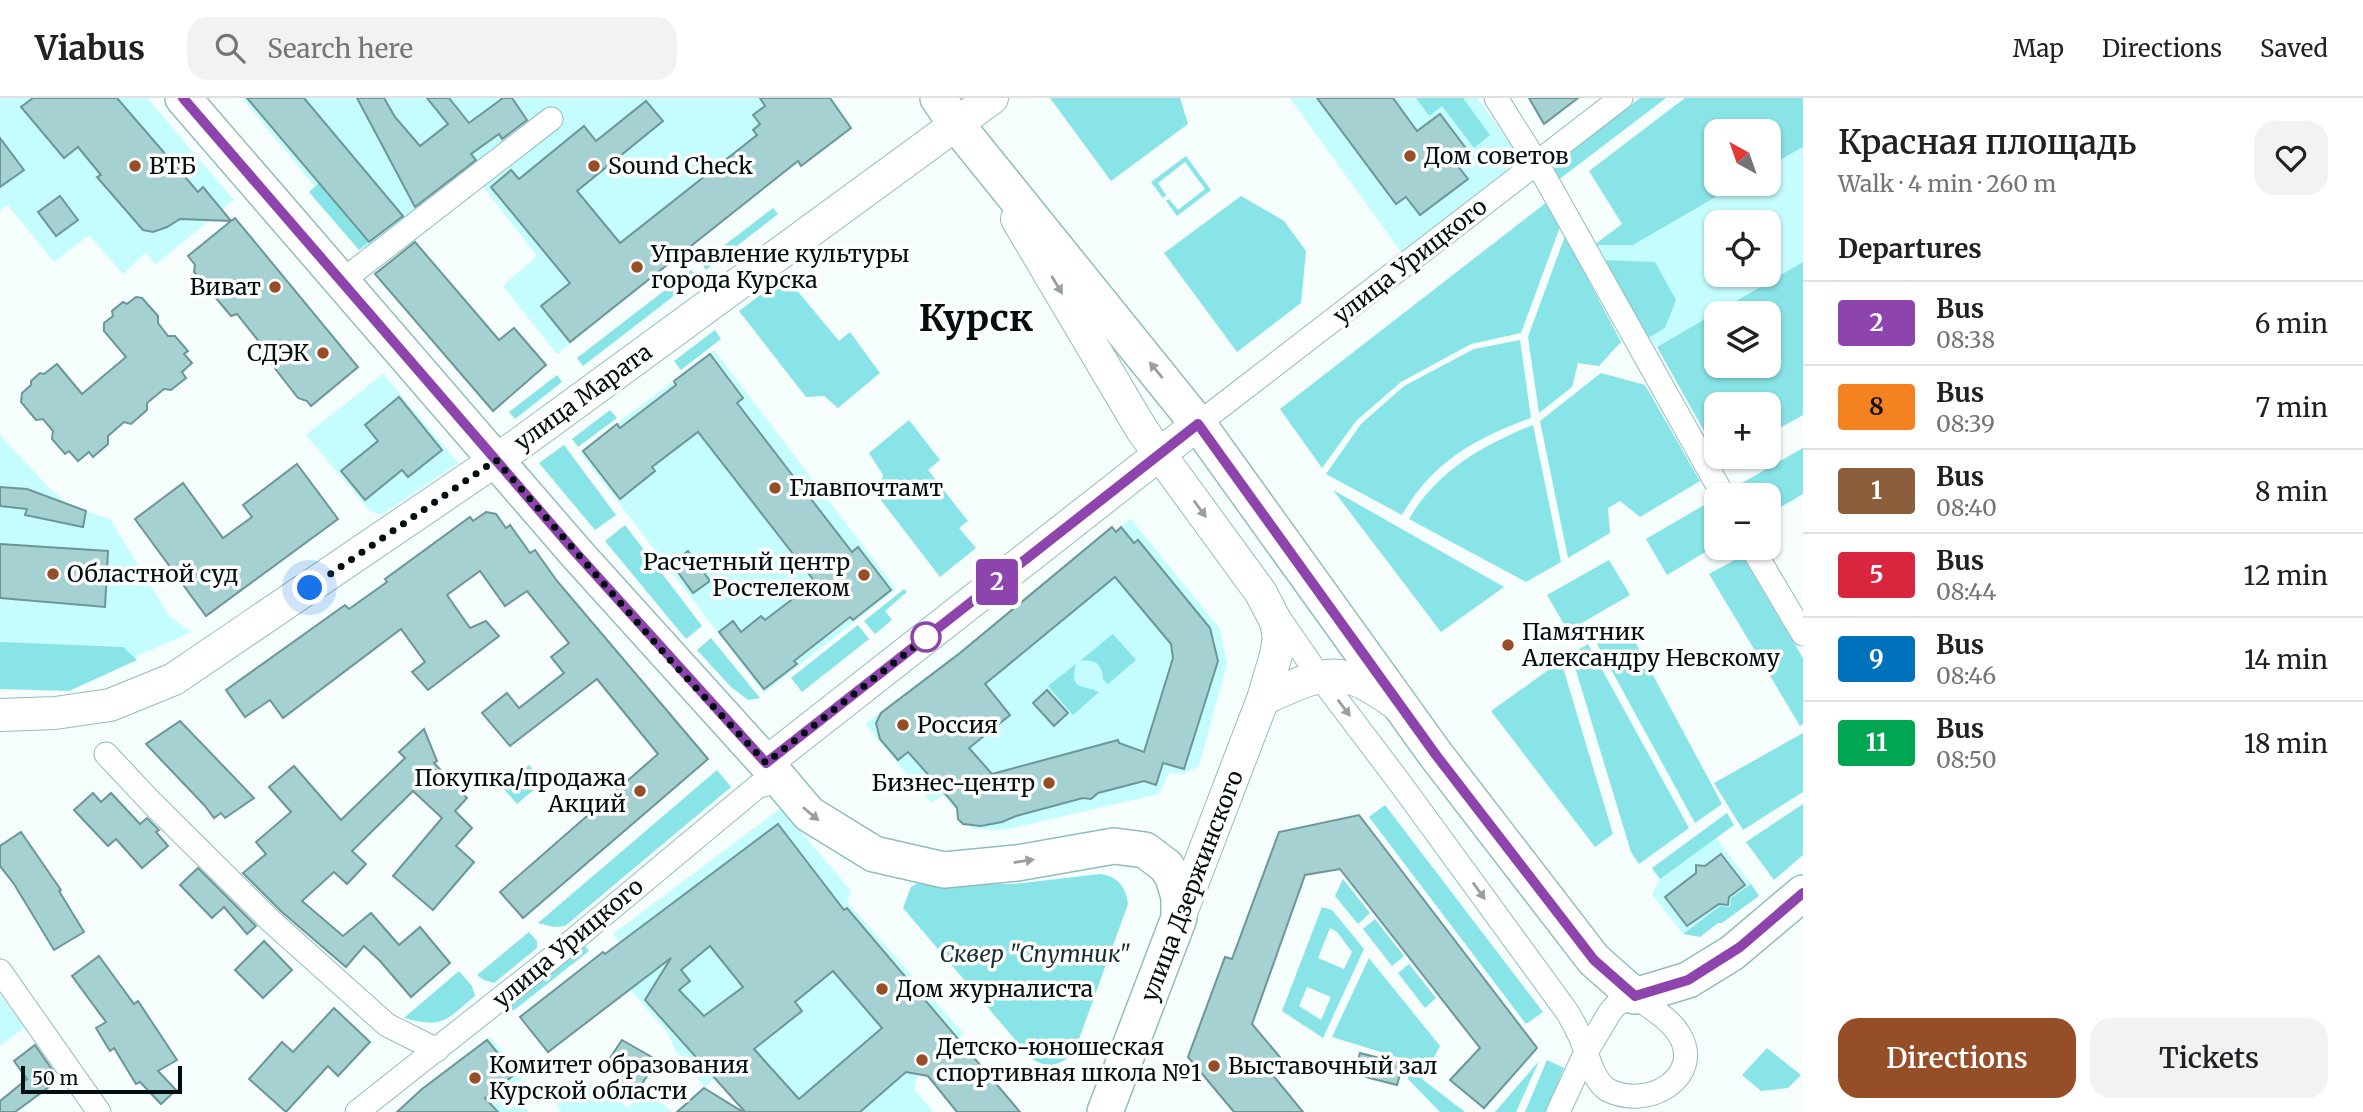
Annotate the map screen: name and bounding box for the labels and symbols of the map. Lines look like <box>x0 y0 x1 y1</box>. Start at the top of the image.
north arrow <box>1704 119 1782 196</box>
place label: Дом советов <box>1424 141 1568 170</box>
marker: Дом советов <box>1402 148 1418 164</box>
place label: ВТБ <box>149 151 196 180</box>
place label: Sound Check <box>608 151 753 180</box>
marker: ВТБ <box>127 158 143 174</box>
marker: Sound Check <box>586 158 602 174</box>
street label: улица Урицкого <box>1327 191 1492 330</box>
place label: Управление культуры города Курска <box>650 239 909 294</box>
marker: Управление культуры города Курска <box>629 259 645 275</box>
place label: Виват <box>190 272 261 301</box>
one-way arrow <box>1051 276 1063 295</box>
marker: Виват <box>267 279 283 295</box>
district label: Курск <box>919 295 1034 341</box>
street label: улица Марата <box>508 337 657 456</box>
place label: СДЭК <box>247 338 310 367</box>
marker: СДЭК <box>315 345 331 361</box>
one-way arrow <box>1148 362 1163 380</box>
place label: Главпочтамт <box>789 473 943 502</box>
marker: Главпочтамт <box>767 480 783 496</box>
one-way arrow <box>1193 500 1207 518</box>
place label: Расчетный центр Ростелеком <box>643 547 850 602</box>
place label: Областной суд <box>67 559 239 588</box>
line badge: 2 <box>974 559 1020 605</box>
marker: Областной суд <box>45 566 61 582</box>
marker: Расчетный центр Ростелеком <box>856 567 872 583</box>
your location <box>292 570 327 605</box>
place label: Памятник Александру Невскому <box>1521 617 1780 672</box>
unlabelled marker <box>911 622 941 652</box>
marker: Памятник Александру Невскому <box>1500 637 1516 653</box>
one-way arrow <box>1336 699 1350 717</box>
place label: Россия <box>917 710 998 739</box>
marker: Россия <box>895 717 911 733</box>
place label: Покупка/продажа Акций <box>414 763 626 818</box>
street label: улица Дзержинского <box>1134 766 1249 1006</box>
place label: Бизнес-центр <box>872 768 1035 797</box>
marker: Бизнес-центр <box>1041 775 1057 791</box>
marker: Покупка/продажа Акций <box>632 783 648 799</box>
one-way arrow <box>802 806 820 821</box>
one-way arrow <box>1013 856 1035 867</box>
street label: улица Урицкого <box>487 871 649 1014</box>
one-way arrow <box>1472 882 1486 900</box>
park label: Сквер "Спутник" <box>939 939 1131 968</box>
place label: Дом журналиста <box>896 974 1093 1003</box>
marker: Дом журналиста <box>874 981 890 997</box>
place label: Детско-юношеская спортивная школа №1 <box>936 1032 1201 1087</box>
place label: Комитет образования Курской области <box>489 1050 749 1105</box>
place label: Выставочный зал <box>1228 1051 1437 1080</box>
marker: Детско-юношеская спортивная школа №1 <box>914 1052 930 1068</box>
marker: Выставочный зал <box>1206 1058 1222 1074</box>
scale bar <box>21 1063 182 1095</box>
marker: Комитет образования Курской области <box>467 1070 483 1086</box>

